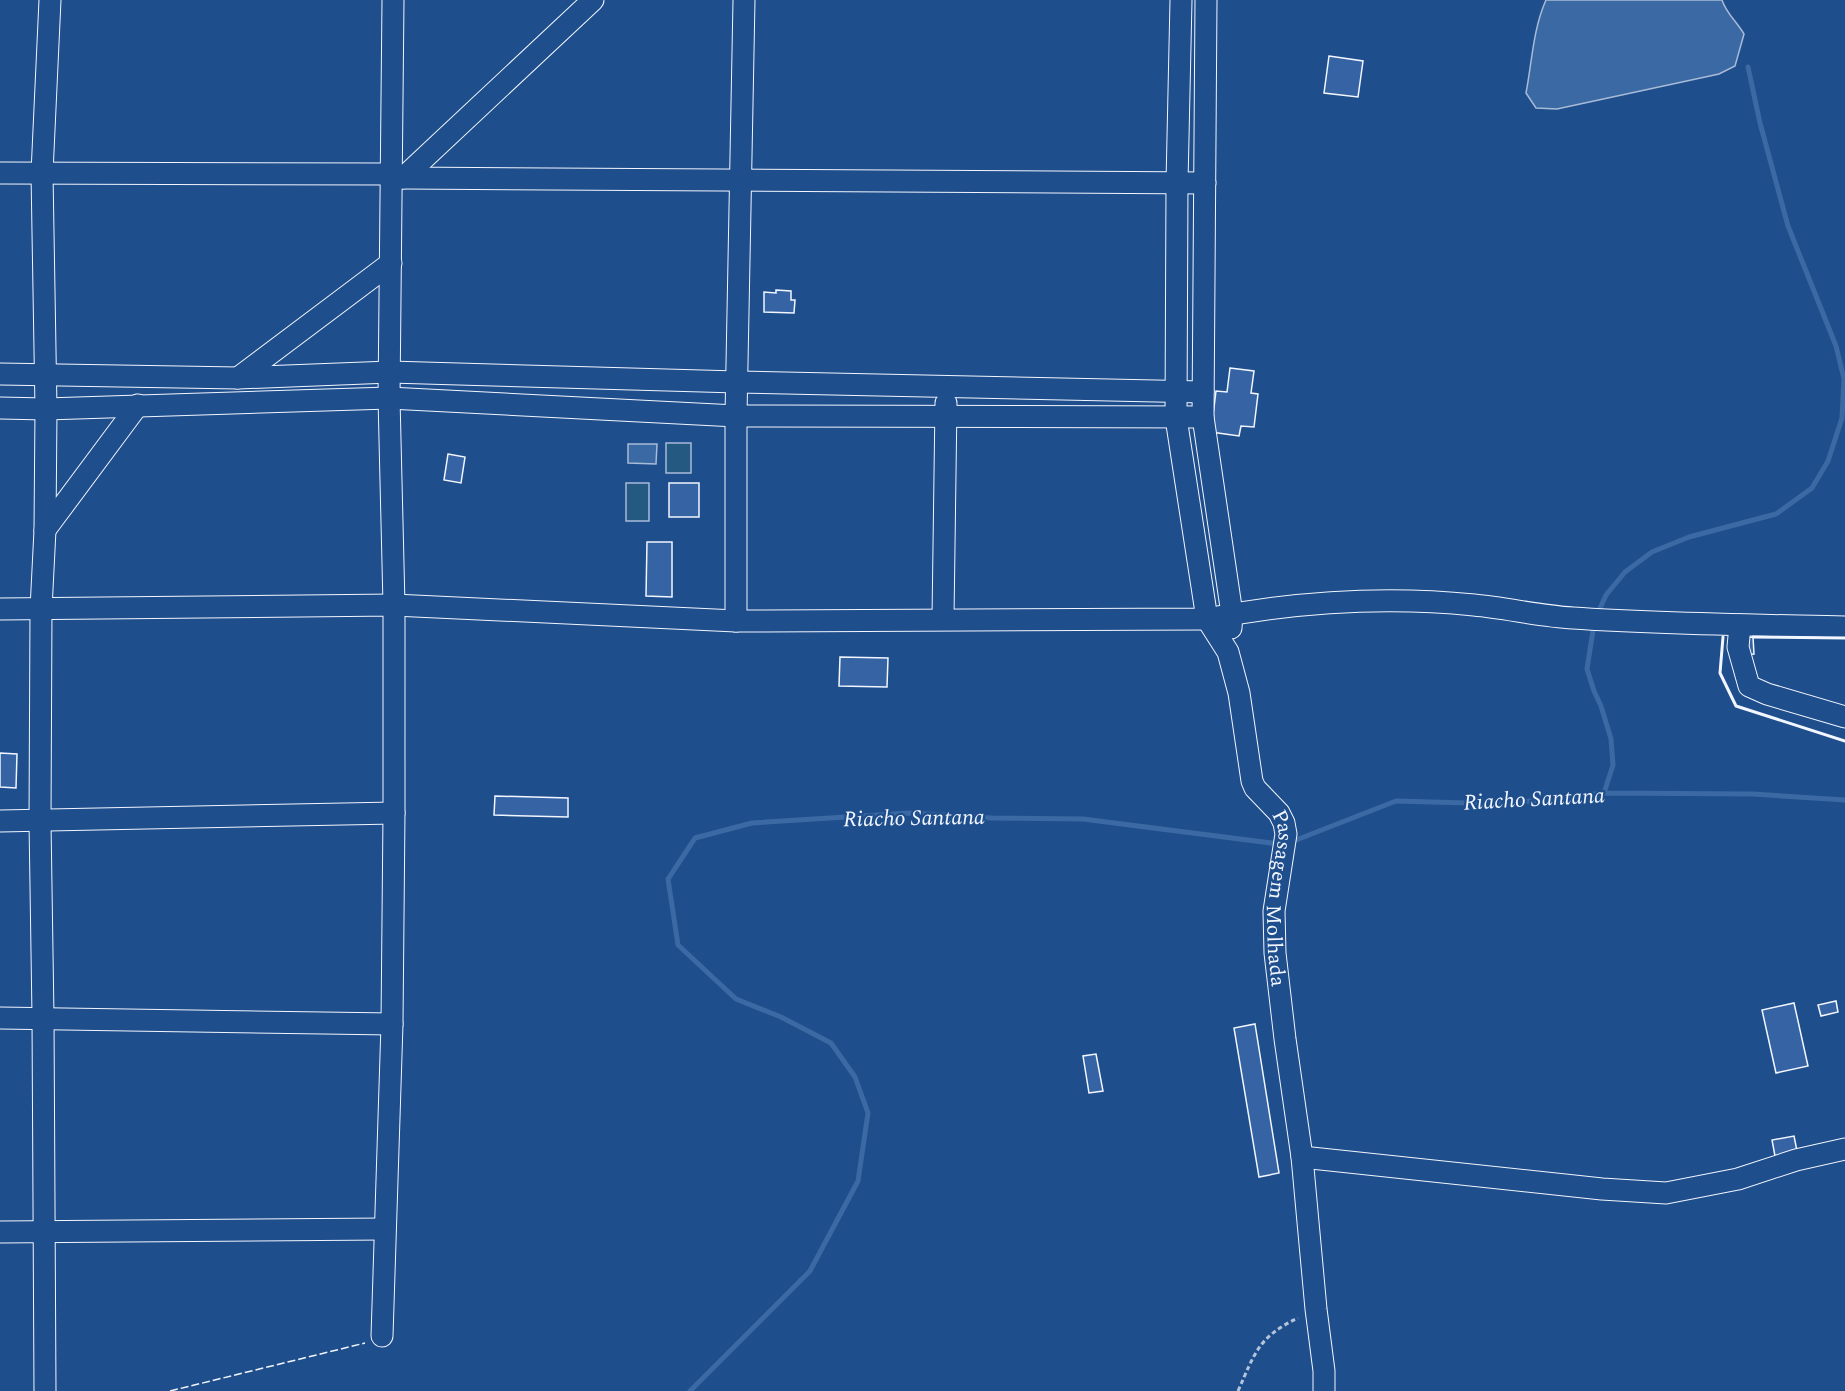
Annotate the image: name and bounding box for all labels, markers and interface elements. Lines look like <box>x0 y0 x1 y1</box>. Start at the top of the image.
water label: Riacho Santana <box>1462 779 1606 820</box>
water label: Riacho Santana <box>843 801 985 836</box>
street label: Passagem Molhada <box>1257 804 1301 989</box>

